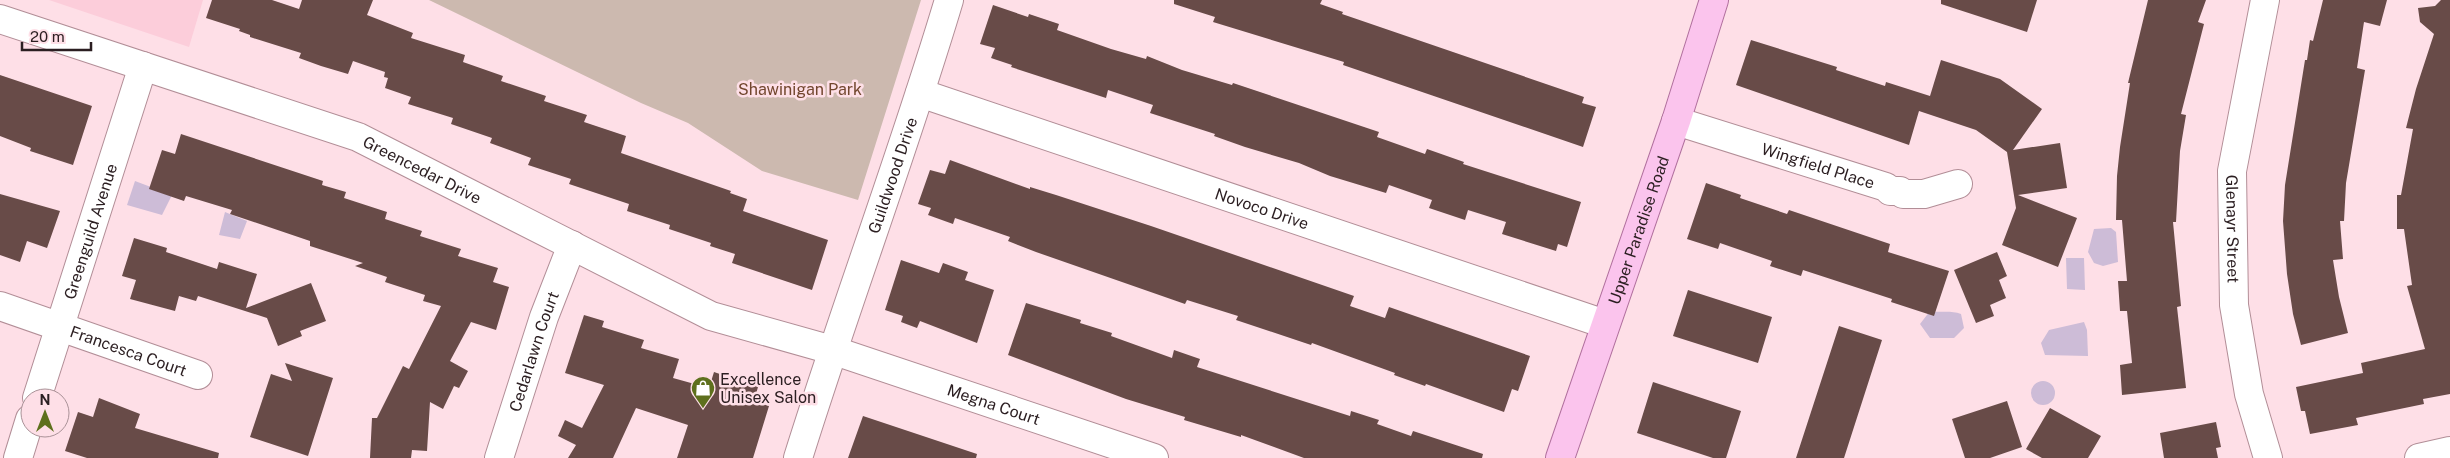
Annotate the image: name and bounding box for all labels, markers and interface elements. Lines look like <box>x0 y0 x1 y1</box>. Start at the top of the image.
scale bar <box>22 20 91 52</box>
text: 20 m <box>30 28 65 45</box>
park label: Shawinigan Park <box>738 80 862 99</box>
street label: Guildwood Drive <box>864 115 921 236</box>
street label: Greencedar Drive <box>360 132 484 208</box>
street label: Wingfield Place <box>1759 139 1877 193</box>
street label: Upper Paradise Road <box>1605 154 1673 307</box>
street label: Greenguild Avenue <box>60 161 121 302</box>
street label: Glenayr Street <box>2222 174 2243 283</box>
street label: Novoco Drive <box>1213 184 1311 233</box>
street label: Cedarlawn Court <box>505 289 563 414</box>
street label: Francesca Court <box>67 322 189 380</box>
place label: Excellence Unisex Salon <box>720 370 816 407</box>
shop icon: Excellence Unisex Salon <box>690 375 716 409</box>
street label: Megna Court <box>945 380 1042 429</box>
north arrow <box>20 388 70 438</box>
text: N <box>40 392 50 408</box>

